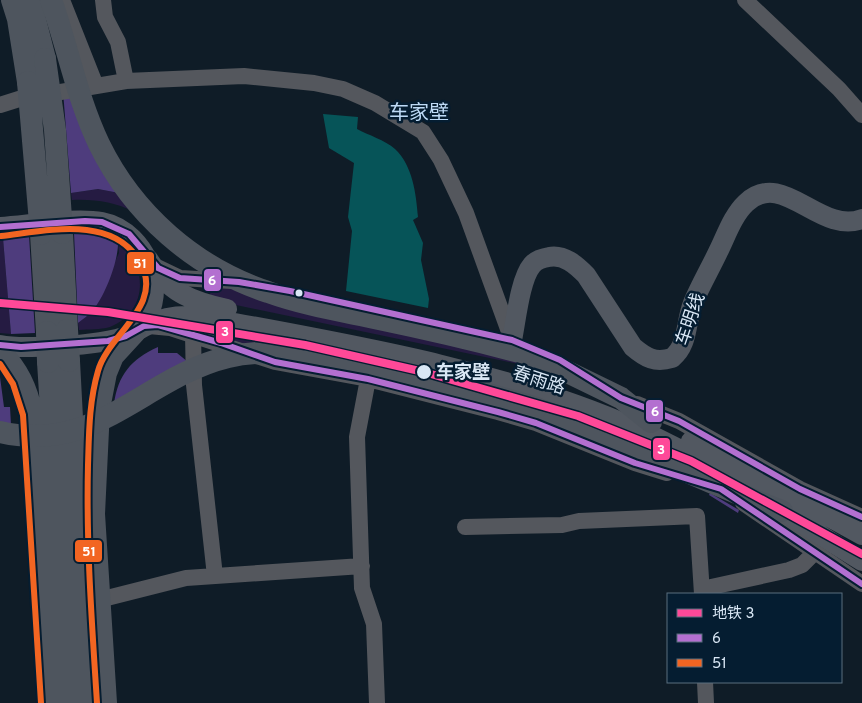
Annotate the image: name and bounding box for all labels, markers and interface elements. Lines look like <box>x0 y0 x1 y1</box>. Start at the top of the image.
district label: 车家壁 <box>389 101 449 127</box>
line badge: 51 <box>126 251 155 275</box>
text: 51 <box>133 256 147 273</box>
line badge: 6 <box>203 268 222 292</box>
text: 6 <box>208 273 216 290</box>
unlabelled marker <box>294 288 304 298</box>
street label: 车明线 <box>672 290 711 349</box>
line badge: 3 <box>215 320 234 344</box>
text: 3 <box>221 324 229 341</box>
place label: 车家壁 <box>436 362 490 385</box>
street label: 春雨路 <box>509 362 568 401</box>
marker: 车家壁 <box>415 363 433 381</box>
line badge: 6 <box>645 399 664 423</box>
text: 6 <box>651 404 659 421</box>
line badge: 3 <box>652 437 671 461</box>
text: 3 <box>657 442 665 459</box>
line badge: 51 <box>74 539 103 563</box>
text: 51 <box>82 544 96 561</box>
legend <box>667 593 842 683</box>
text: 地铁 3 <box>712 605 755 624</box>
text: 6 <box>712 630 721 649</box>
text: 51 <box>712 655 727 674</box>

